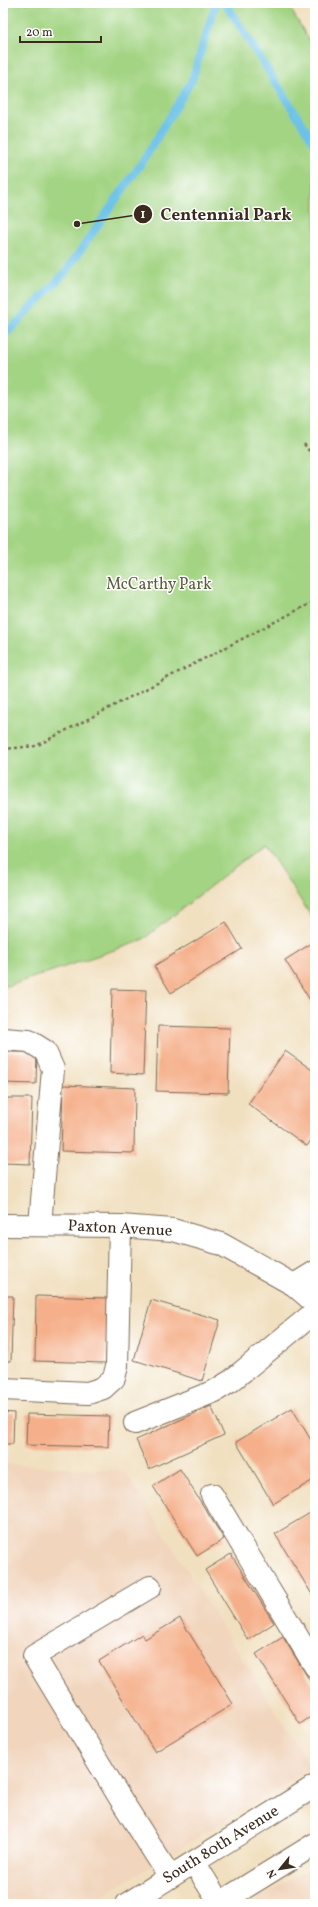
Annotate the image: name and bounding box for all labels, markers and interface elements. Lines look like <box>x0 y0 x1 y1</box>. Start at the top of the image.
scale bar <box>20 18 101 44</box>
text: 20 m <box>26 25 53 41</box>
callout: Centennial Park <box>133 199 300 228</box>
text: Centennial Park <box>160 204 292 227</box>
text: 1 <box>141 207 146 223</box>
park label: McCarthy Park <box>106 574 212 596</box>
street label: Paxton Avenue <box>67 1215 173 1243</box>
street label: South 80th Avenue <box>159 1800 283 1890</box>
north arrow <box>260 1849 300 1889</box>
text: N <box>264 1866 281 1880</box>

